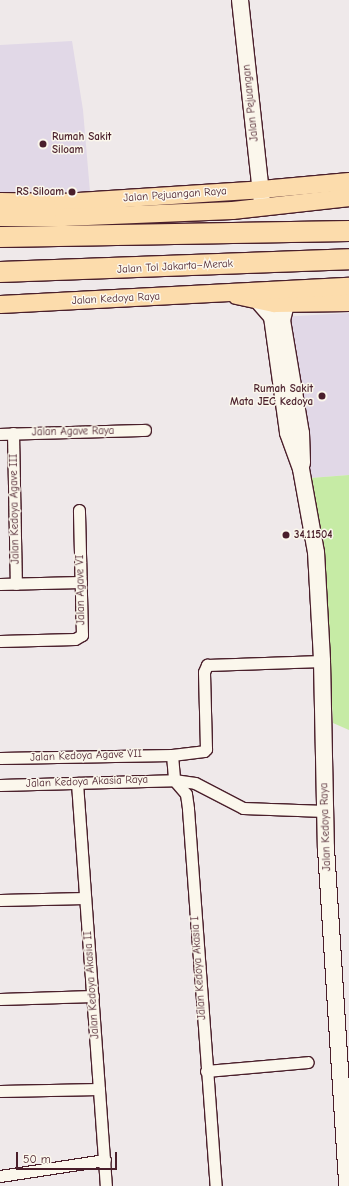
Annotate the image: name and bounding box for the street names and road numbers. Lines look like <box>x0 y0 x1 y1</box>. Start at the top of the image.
street label: Jalan Pejuangan <box>240 64 262 142</box>
street label: Jalan Pejuangan Raya <box>123 185 227 205</box>
street label: Jalan Tol Jakarta–Merak <box>117 257 233 277</box>
street label: Jalan Kedoya Raya <box>71 290 161 308</box>
street label: Jalan Agave Raya <box>32 425 114 439</box>
street label: Jalan Kedoya Agave III <box>7 454 23 564</box>
street label: Jalan Agave VI <box>74 555 88 625</box>
street label: Jalan Kedoya Agave VII <box>30 747 142 765</box>
street label: Jalan Kedoya Akasia Raya <box>26 773 148 791</box>
street label: Jalan Kedoya Raya <box>318 783 334 871</box>
street label: Jalan Kedoya Akasia I <box>189 916 209 1020</box>
street label: Jalan Kedoya Akasia II <box>82 931 102 1039</box>

